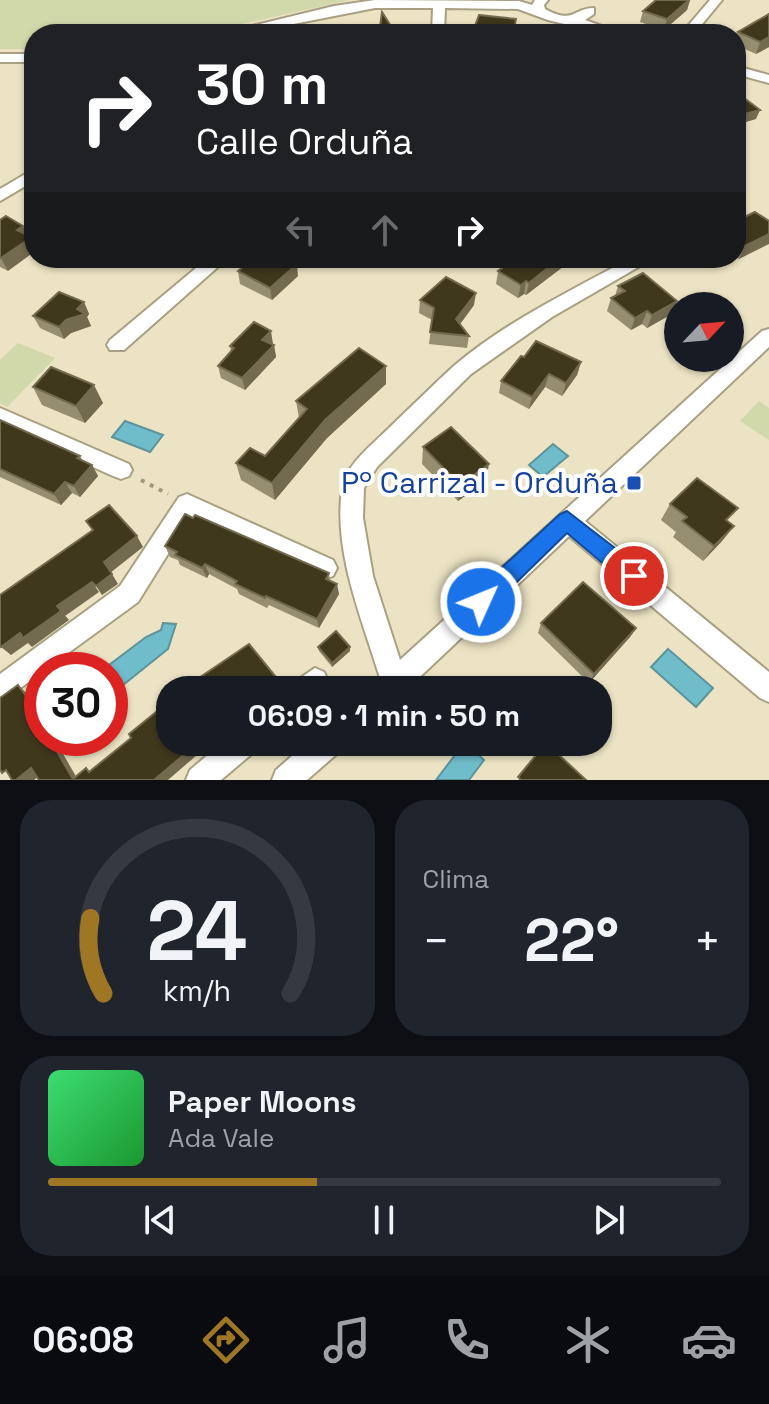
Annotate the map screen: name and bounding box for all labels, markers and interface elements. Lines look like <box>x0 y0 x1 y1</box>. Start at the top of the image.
text: 30 m <box>196 49 328 120</box>
icon: right <box>64 56 168 160</box>
text: Calle Orduña <box>196 119 413 165</box>
icon: left <box>279 208 323 252</box>
icon: ahead <box>363 208 407 252</box>
icon: right <box>447 208 491 252</box>
north arrow <box>664 292 744 372</box>
map controls <box>664 292 744 372</box>
place label: Pº Carrizal - Orduña <box>341 463 618 502</box>
marker: Pº Carrizal - Orduña <box>625 474 643 492</box>
pin <box>600 542 668 610</box>
icon: arrive <box>612 554 656 598</box>
position arrow <box>439 560 523 644</box>
speed limit sign: 30 <box>24 652 128 756</box>
text: 06:09 · 1 min · 50 m <box>248 696 520 735</box>
text: Clima <box>423 862 489 896</box>
text: 24 <box>147 878 248 984</box>
text: 22° <box>524 902 619 979</box>
text: − <box>423 913 450 969</box>
text: + <box>694 913 721 969</box>
text: km/h <box>163 973 231 1009</box>
text: Paper Moons <box>168 1082 357 1121</box>
text: Ada Vale <box>168 1121 274 1155</box>
icon: previous <box>138 1198 182 1242</box>
icon: pause <box>362 1198 406 1242</box>
icon: next <box>587 1198 631 1242</box>
icon: directions <box>198 1312 254 1368</box>
icon: music <box>319 1312 375 1368</box>
icon: phone <box>439 1312 495 1368</box>
icon: climate <box>560 1312 616 1368</box>
icon: car <box>681 1312 737 1368</box>
text: 06:08 <box>32 1317 134 1363</box>

